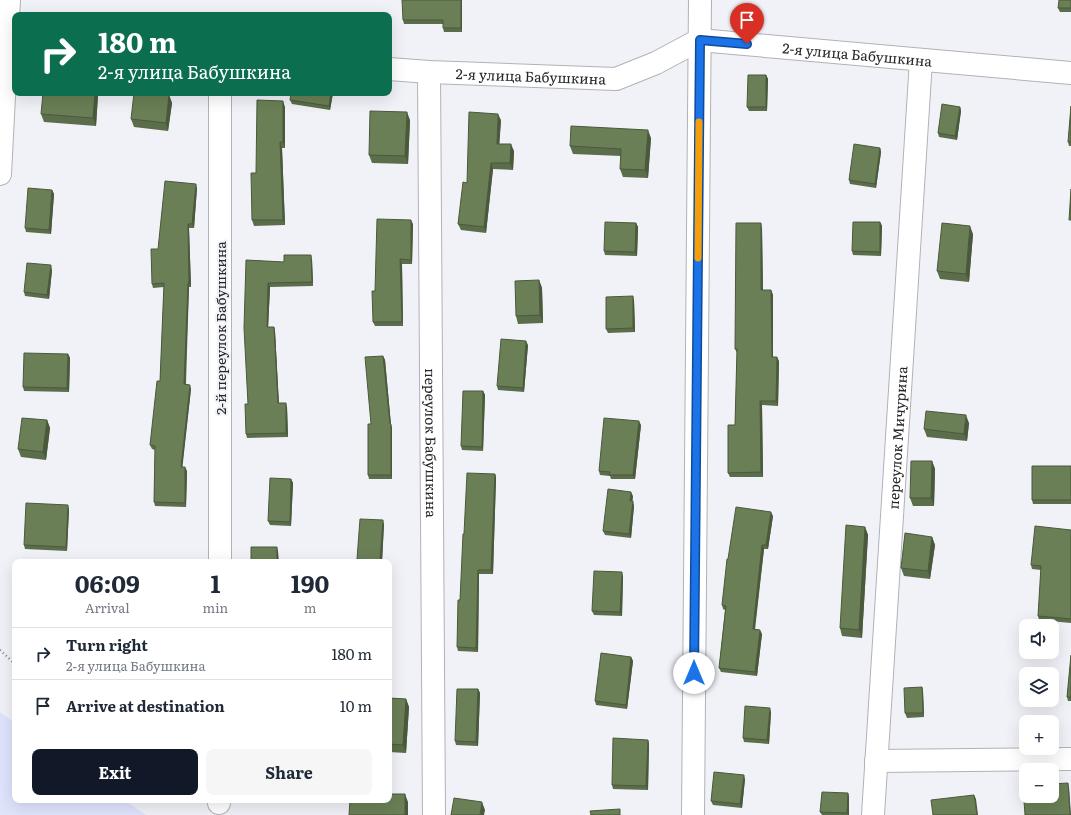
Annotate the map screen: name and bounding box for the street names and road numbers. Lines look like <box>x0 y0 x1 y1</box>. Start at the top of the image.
street label: 2-я улица Бабушкина <box>782 37 933 71</box>
street label: 2-я улица Бабушкина <box>455 63 607 89</box>
street label: 2-й переулок Бабушкина <box>210 241 230 415</box>
street label: переулок Мичурина <box>882 365 912 510</box>
street label: переулок Бабушкина <box>421 368 442 518</box>

